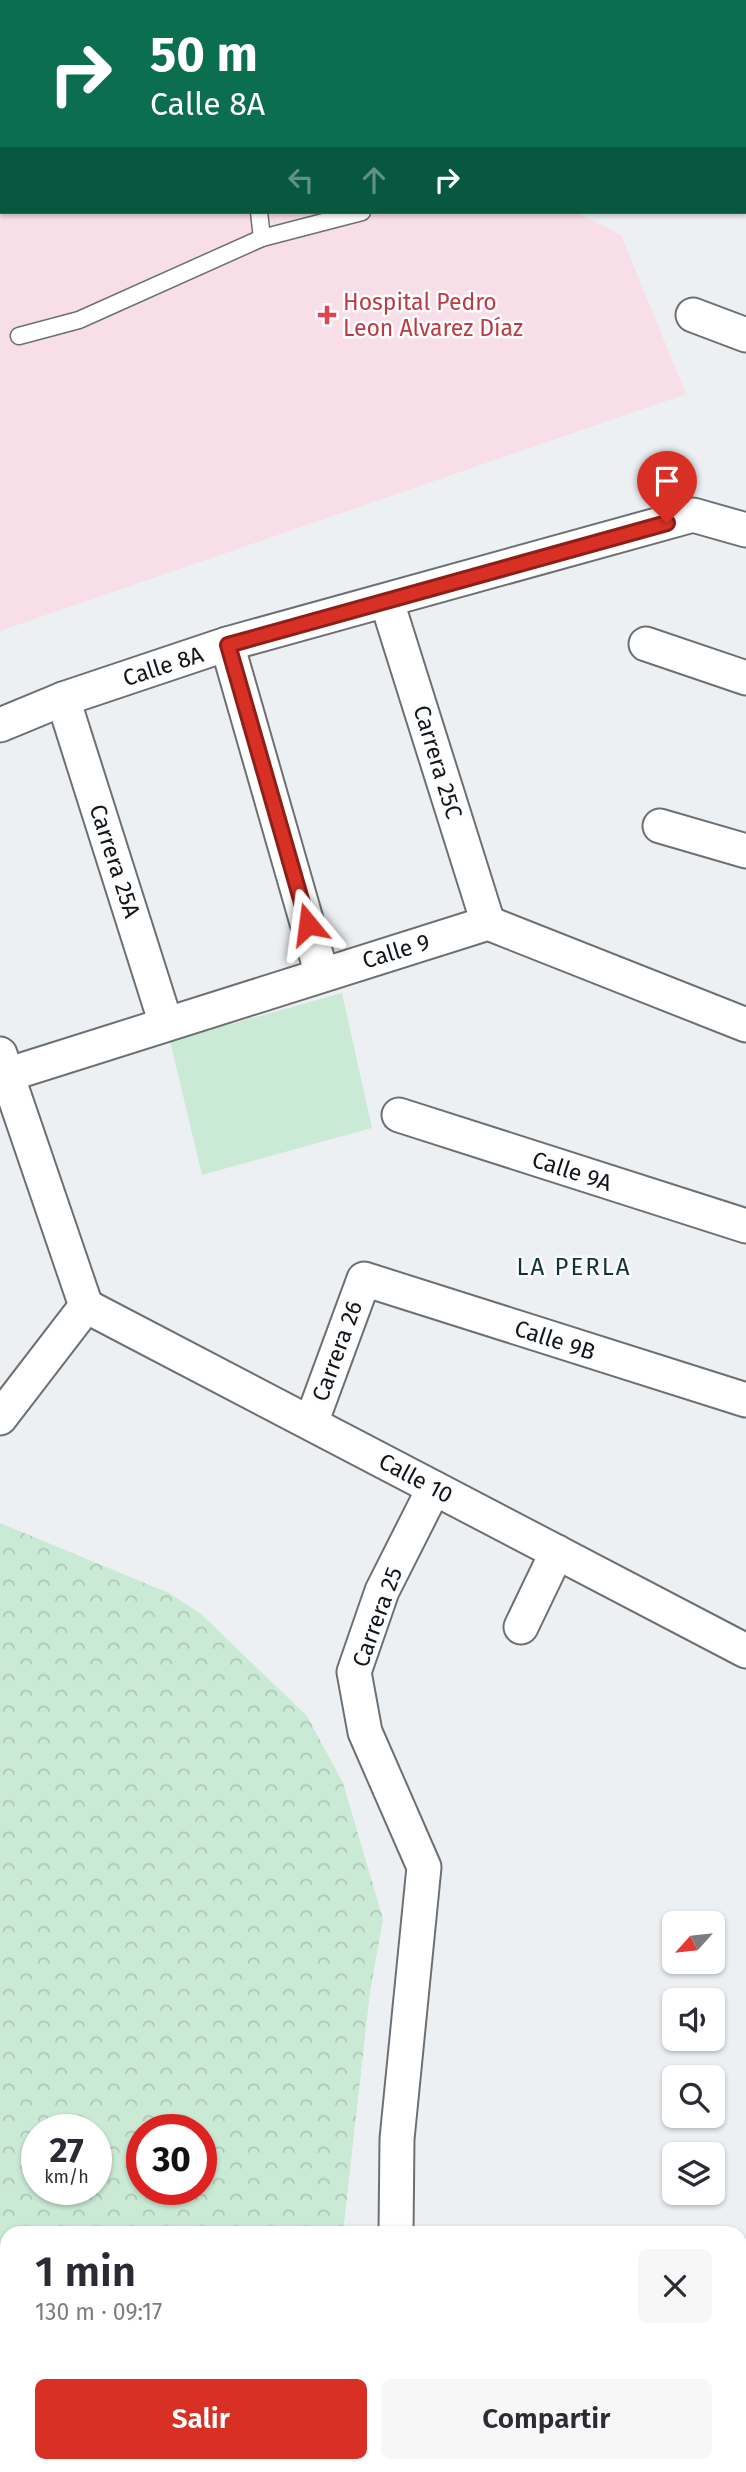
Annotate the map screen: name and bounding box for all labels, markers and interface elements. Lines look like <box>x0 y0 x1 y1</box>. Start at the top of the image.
text: 50 m <box>150 25 258 84</box>
icon: right <box>35 28 126 119</box>
text: Calle 8A <box>150 85 265 123</box>
icon: left <box>282 161 320 199</box>
icon: ahead <box>355 161 393 199</box>
icon: right <box>428 161 466 199</box>
place label: Hospital Pedro Leon Alvarez Díaz <box>343 288 523 342</box>
marker: Hospital Pedro Leon Alvarez Díaz <box>317 305 337 325</box>
pin <box>637 451 697 523</box>
icon: arrive <box>648 462 686 500</box>
street label: Calle 8A <box>119 640 207 692</box>
street label: Carrera 25C <box>407 702 469 822</box>
street label: Carrera 25A <box>84 801 147 922</box>
position arrow <box>271 887 345 961</box>
street label: Calle 9 <box>359 928 433 974</box>
street label: Calle 9A <box>529 1145 616 1197</box>
district label: LA PERLA <box>516 1253 632 1281</box>
street label: Carrera 26 <box>306 1297 368 1405</box>
street label: Calle 9B <box>511 1314 599 1366</box>
street label: Calle 10 <box>374 1447 458 1509</box>
street label: Carrera 25 <box>346 1563 408 1671</box>
north arrow <box>662 1911 724 1974</box>
map controls <box>662 1911 725 2205</box>
button: sound <box>662 1988 725 2051</box>
button: search <box>662 2065 725 2128</box>
speed limit sign: 30 <box>126 2114 217 2205</box>
text: 27 <box>49 2129 84 2171</box>
button: layers <box>662 2142 725 2205</box>
text: km/h <box>44 2166 89 2188</box>
text: 1 min <box>35 2247 136 2297</box>
button: close <box>638 2249 712 2323</box>
text: 130 m · 09:17 <box>35 2298 162 2326</box>
button: Salir <box>35 2379 367 2459</box>
button: Compartir <box>381 2379 712 2459</box>

